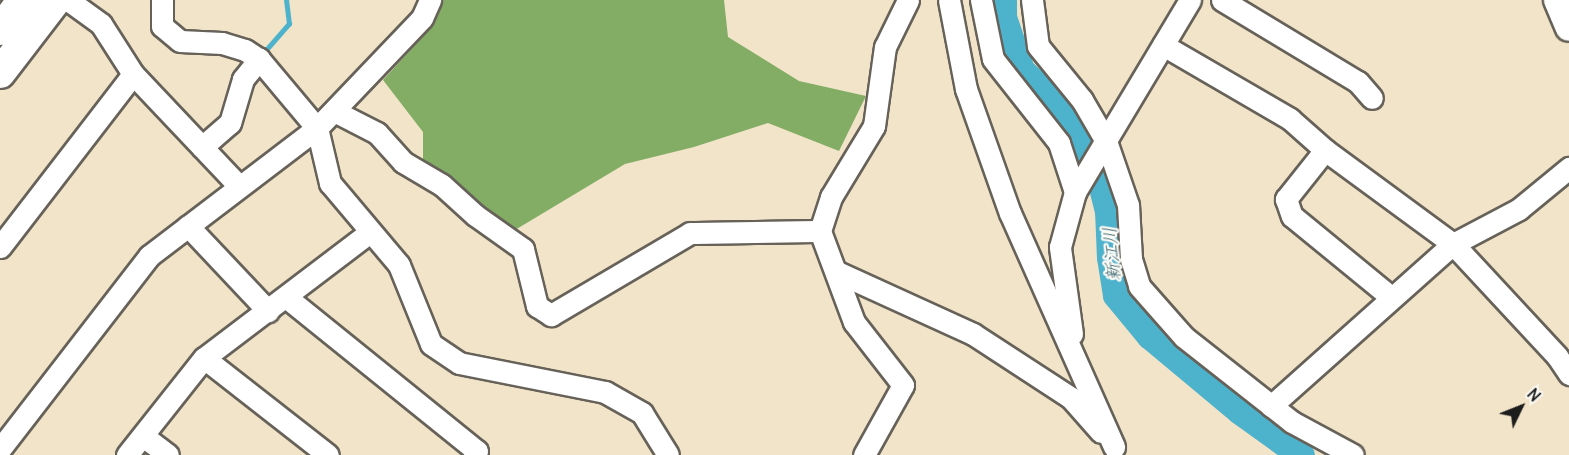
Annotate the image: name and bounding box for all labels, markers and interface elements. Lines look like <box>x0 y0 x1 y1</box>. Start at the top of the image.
water label: 新江川 <box>1099 226 1125 282</box>
north arrow <box>1491 377 1551 437</box>
text: N <box>1523 384 1545 406</box>

